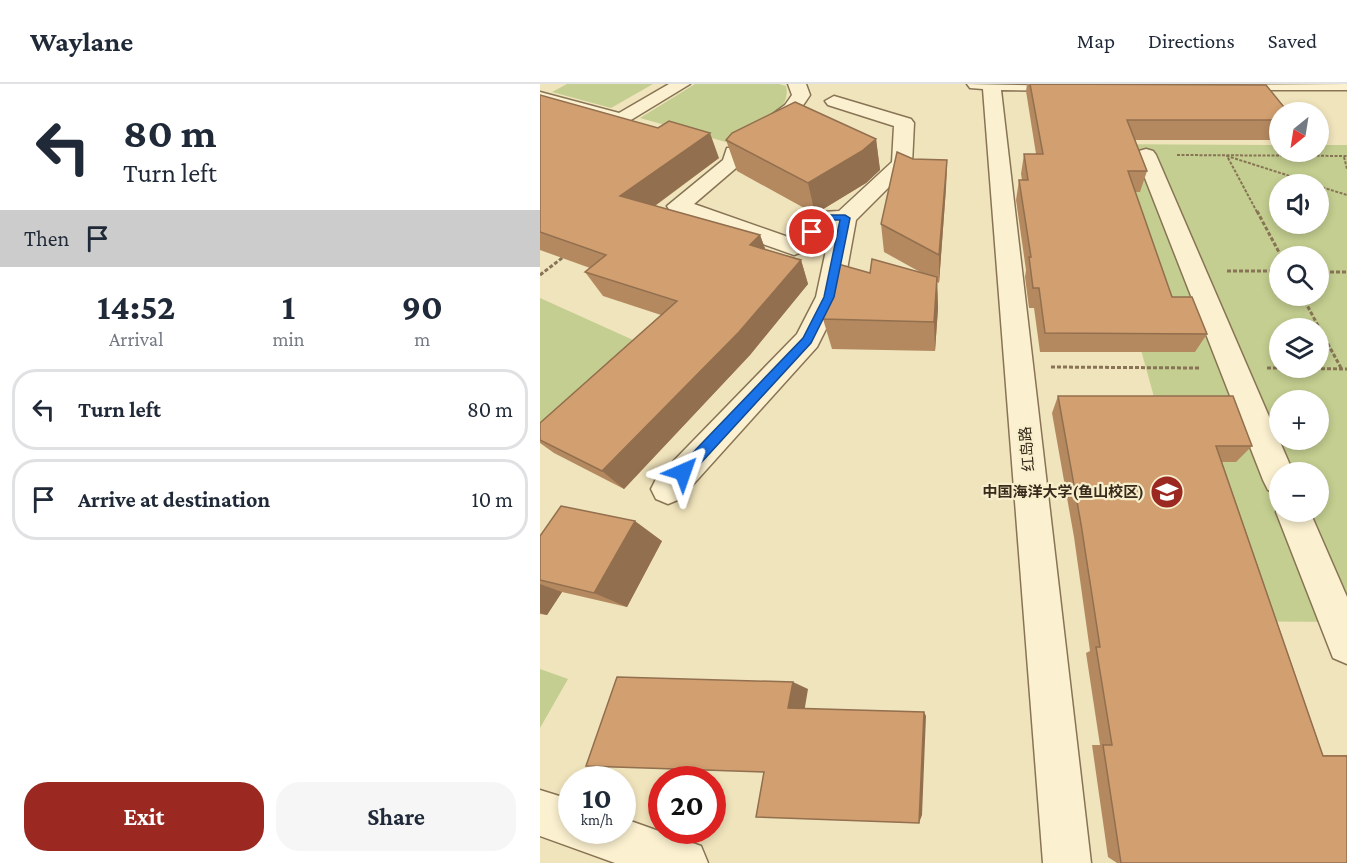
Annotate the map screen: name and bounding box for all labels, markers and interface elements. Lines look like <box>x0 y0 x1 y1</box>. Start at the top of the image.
text: Waylane <box>30 26 133 57</box>
text: Map <box>1077 29 1115 53</box>
text: Directions <box>1148 29 1235 53</box>
text: Saved <box>1268 29 1317 53</box>
north arrow <box>1269 102 1329 162</box>
map controls <box>1269 102 1329 522</box>
icon: left <box>24 108 102 186</box>
text: 80 m <box>123 109 217 156</box>
text: Turn left <box>123 158 217 188</box>
button: sound <box>1269 174 1329 234</box>
pin <box>786 206 837 257</box>
icon: arrive <box>795 215 828 248</box>
icon: arrive <box>81 222 114 255</box>
text: Then <box>24 226 69 251</box>
button: search <box>1269 246 1329 306</box>
text: 14:52 <box>97 287 175 327</box>
text: 1 <box>282 287 295 327</box>
text: 90 <box>401 287 443 327</box>
button: layers <box>1269 318 1329 378</box>
text: Arrival <box>109 328 163 350</box>
text: min <box>272 328 304 350</box>
text: m <box>414 328 430 350</box>
button: + <box>1269 390 1329 450</box>
icon: left <box>27 393 60 426</box>
text: Turn left <box>78 397 161 422</box>
text: 80 m <box>467 397 513 422</box>
street label: 红岛路 <box>1017 426 1037 472</box>
position arrow <box>651 440 715 504</box>
button: − <box>1269 462 1329 522</box>
school or university icon: 中国海洋大学(鱼山校区) <box>1149 474 1185 510</box>
icon: arrive <box>27 483 60 516</box>
place label: 中国海洋大学(鱼山校区) <box>983 483 1144 501</box>
text: Arrive at destination <box>78 487 270 512</box>
text: 10 m <box>471 487 513 512</box>
speed limit sign: 20 <box>648 766 726 844</box>
text: 10 <box>582 781 612 814</box>
button: Exit <box>24 782 264 851</box>
button: Share <box>276 782 516 851</box>
text: km/h <box>581 812 613 828</box>

